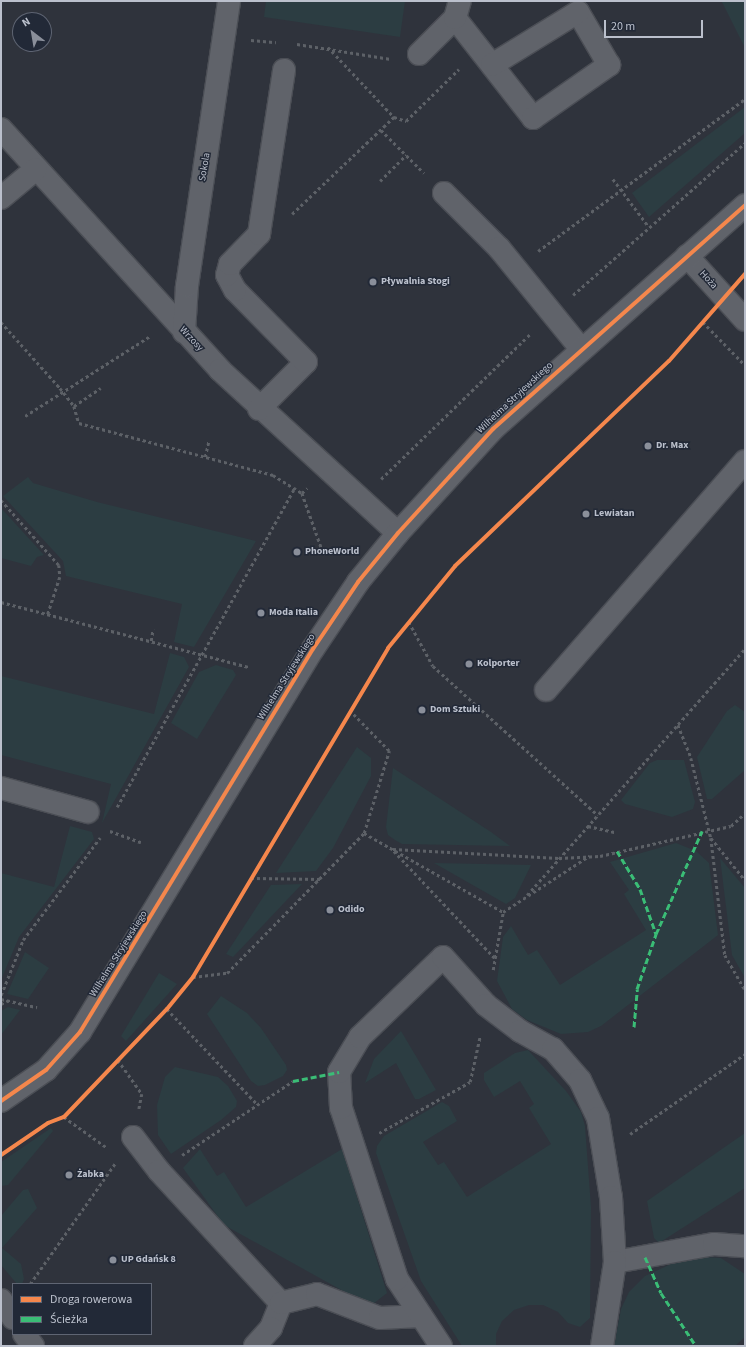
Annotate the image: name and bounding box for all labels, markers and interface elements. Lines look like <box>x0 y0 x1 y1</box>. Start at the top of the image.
north arrow <box>12 12 52 52</box>
scale bar <box>606 12 705 38</box>
text: N <box>19 14 33 30</box>
text: 20 m <box>611 18 635 35</box>
street label: Sokola <box>197 152 213 182</box>
street label: Hoża <box>697 268 719 292</box>
place label: Pływalnia Stogi <box>381 276 450 288</box>
marker: Pływalnia Stogi <box>368 277 378 287</box>
street label: Wrzosy <box>176 324 206 354</box>
street label: Wilhelma Stryjewskiego <box>475 360 555 436</box>
place label: Dr. Max <box>656 440 688 452</box>
marker: Dr. Max <box>643 441 653 451</box>
place label: Lewiatan <box>594 508 634 520</box>
marker: Lewiatan <box>581 509 591 519</box>
place label: PhoneWorld <box>305 546 359 558</box>
marker: PhoneWorld <box>292 547 302 557</box>
place label: Moda Italia <box>269 607 318 619</box>
marker: Moda Italia <box>256 608 266 618</box>
street label: Wilhelma Stryjewskiego <box>256 632 318 722</box>
place label: Kolporter <box>477 658 519 670</box>
marker: Kolporter <box>464 659 474 669</box>
place label: Dom Sztuki <box>430 704 480 716</box>
marker: Dom Sztuki <box>417 705 427 715</box>
place label: Odido <box>338 904 365 916</box>
marker: Odido <box>325 905 335 915</box>
street label: Wilhelma Stryjewskiego <box>88 909 150 999</box>
place label: Żabka <box>77 1169 104 1181</box>
marker: Żabka <box>64 1170 74 1180</box>
place label: UP Gdańsk 8 <box>121 1254 176 1266</box>
marker: UP Gdańsk 8 <box>108 1255 118 1265</box>
legend <box>12 1283 152 1335</box>
text: Droga rowerowa <box>50 1291 132 1308</box>
text: Ścieżka <box>50 1311 88 1328</box>

